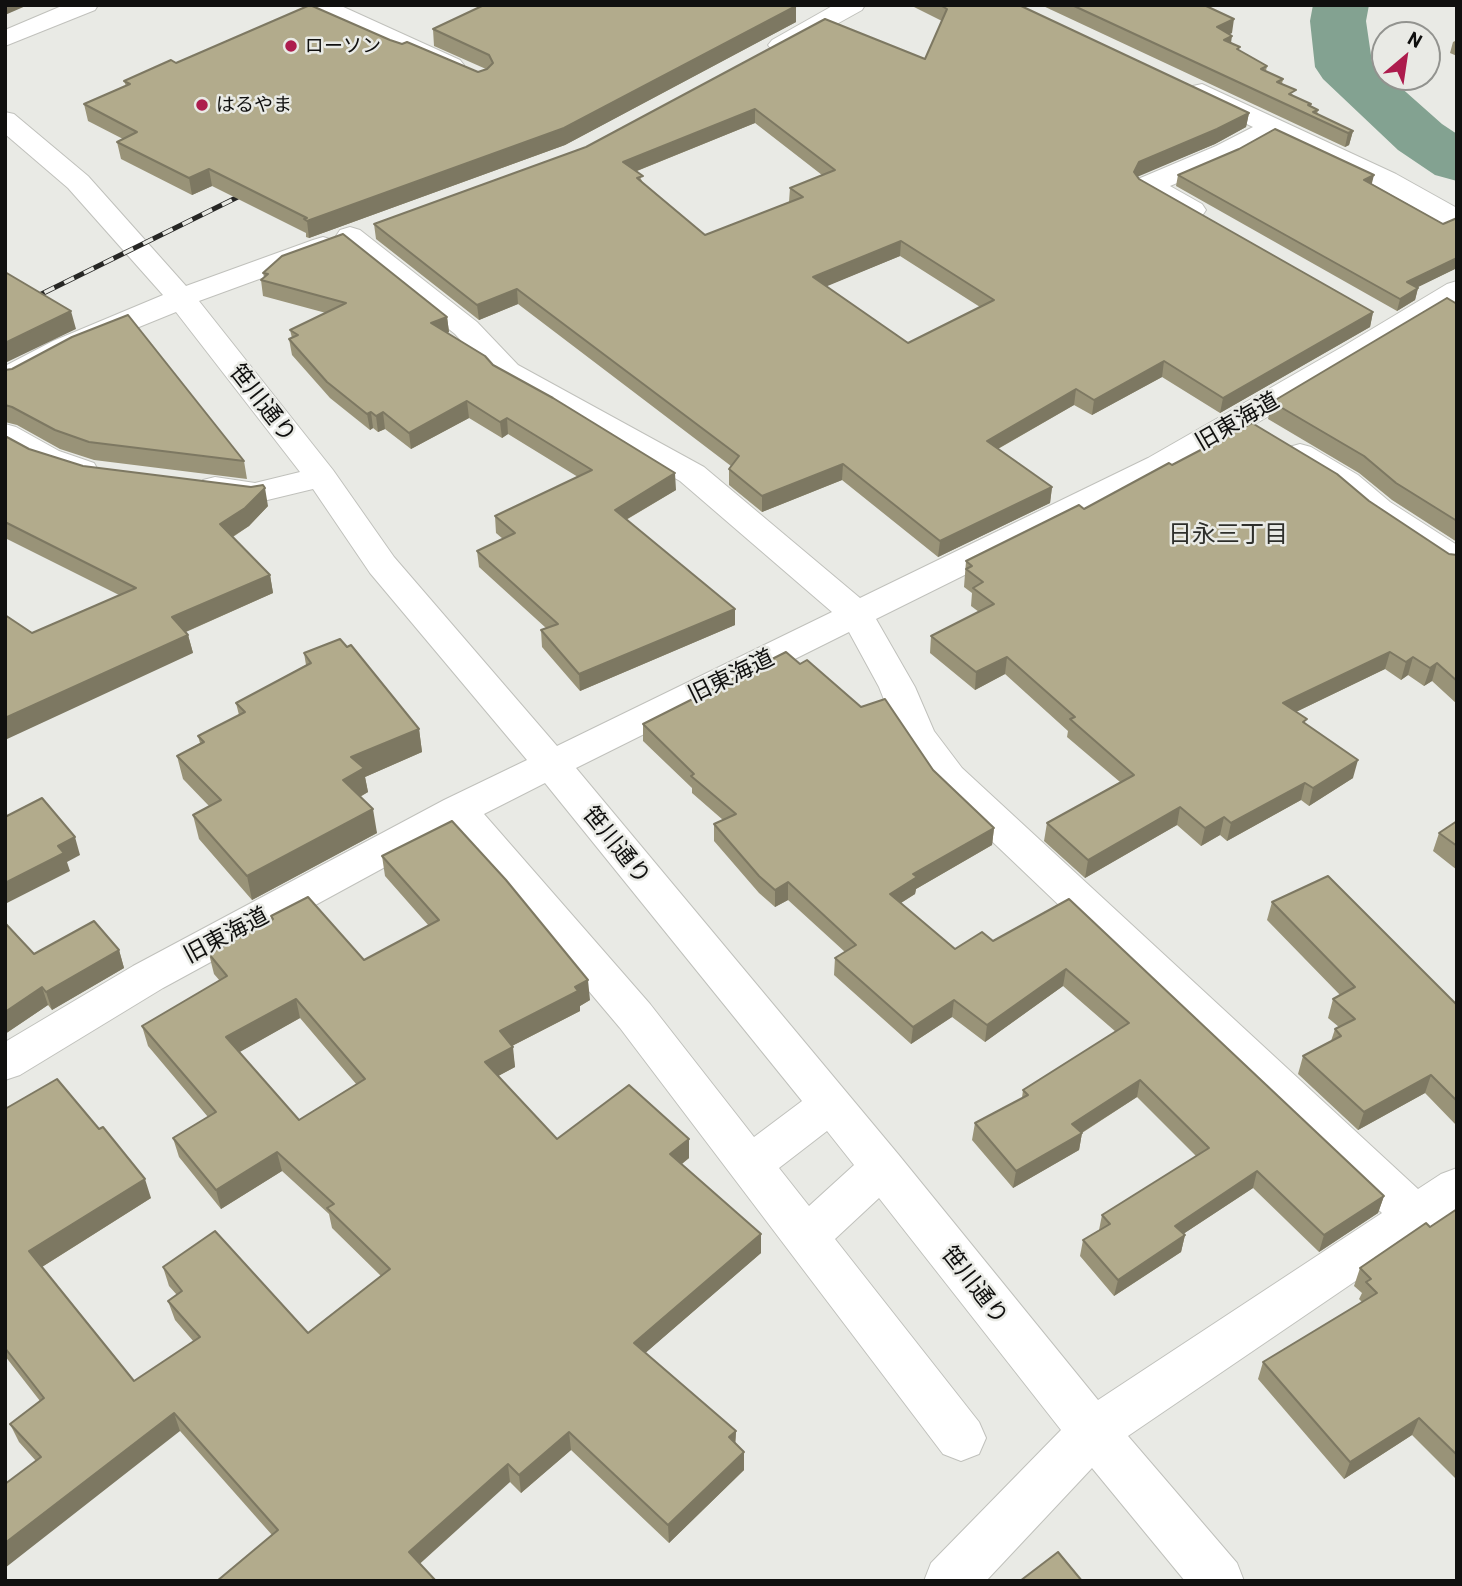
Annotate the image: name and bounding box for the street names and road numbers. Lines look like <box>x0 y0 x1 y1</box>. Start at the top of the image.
street label: 笹川通り <box>224 358 302 448</box>
street label: 旧東海道 <box>1190 386 1284 456</box>
street label: 旧東海道 <box>684 643 778 709</box>
street label: 笹川通り <box>577 801 657 889</box>
street label: 旧東海道 <box>179 901 273 969</box>
street label: 笹川通り <box>936 1240 1014 1330</box>

